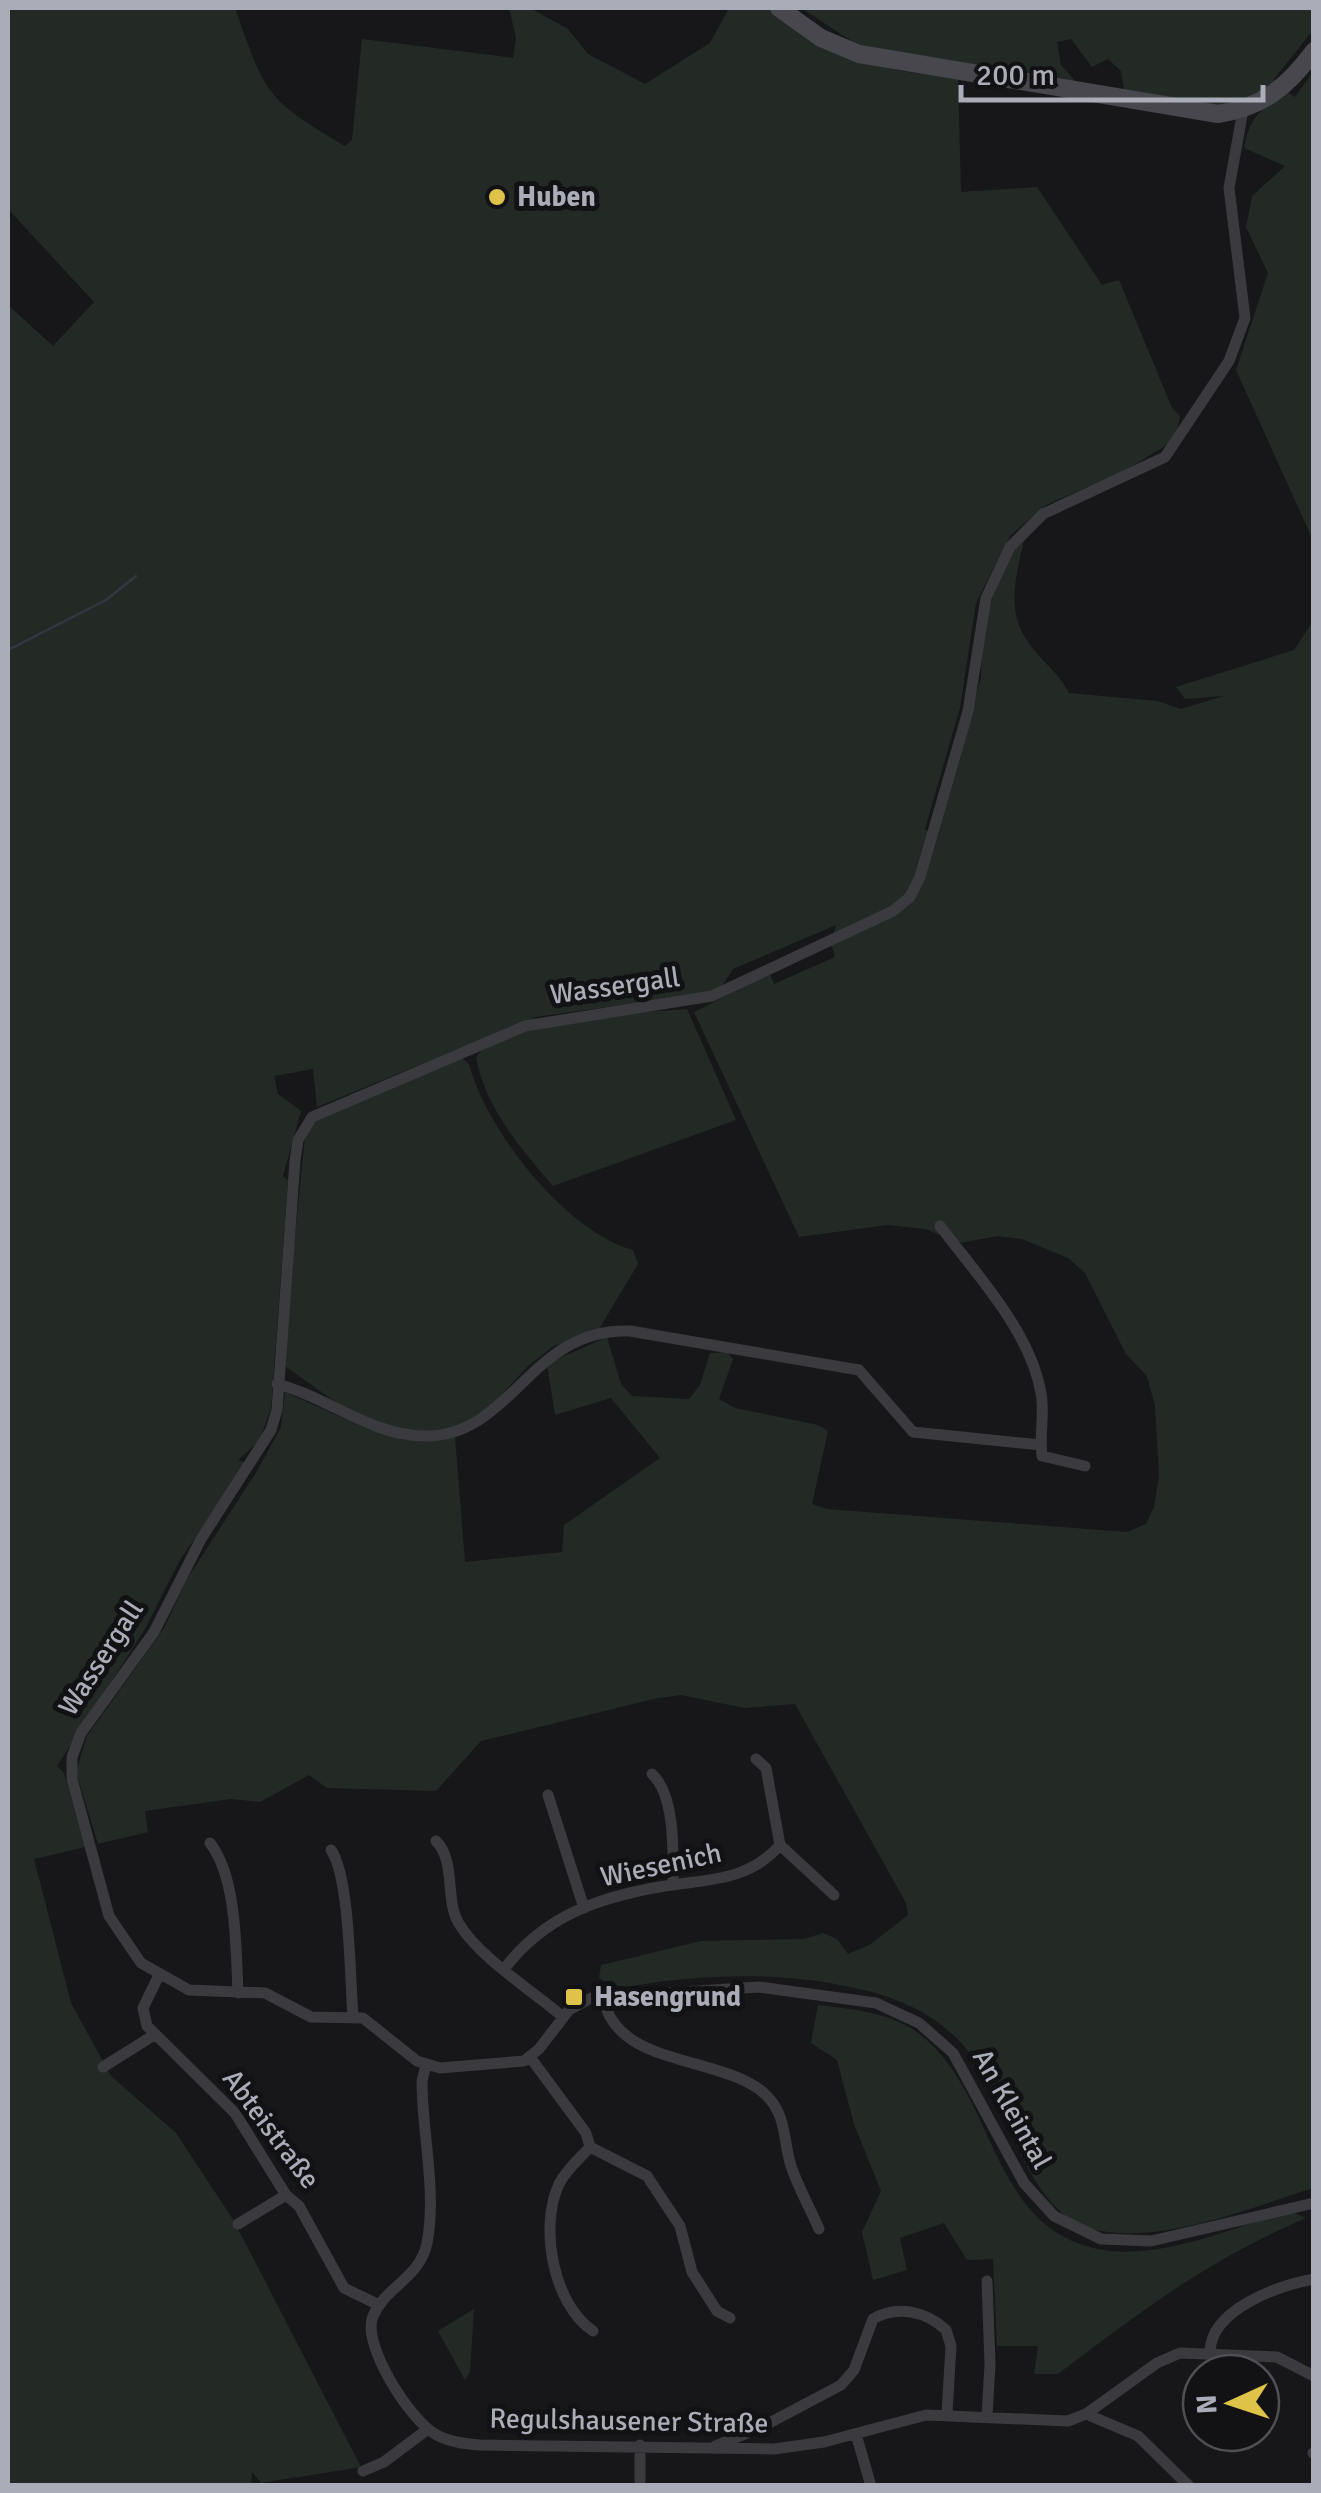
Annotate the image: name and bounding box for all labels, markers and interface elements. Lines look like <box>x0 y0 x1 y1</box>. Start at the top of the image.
scale bar <box>961 40 1264 102</box>
text: 200 m <box>976 57 1055 94</box>
place label: Huben <box>517 180 596 214</box>
marker: Huben <box>486 186 508 208</box>
street label: Wassergall <box>548 960 682 1012</box>
street label: Wassergall <box>51 1594 151 1722</box>
street label: Wiesenich <box>597 1836 725 1894</box>
place label: Hasengrund <box>594 1980 741 2014</box>
marker: Hasengrund <box>563 1986 585 2008</box>
street label: An Kleintal <box>965 2043 1059 2175</box>
street label: Abteistraße <box>215 2062 327 2196</box>
north arrow <box>1181 2353 1281 2453</box>
text: N <box>1190 2394 1225 2415</box>
street label: Regulshausener Straße <box>489 2402 769 2440</box>

